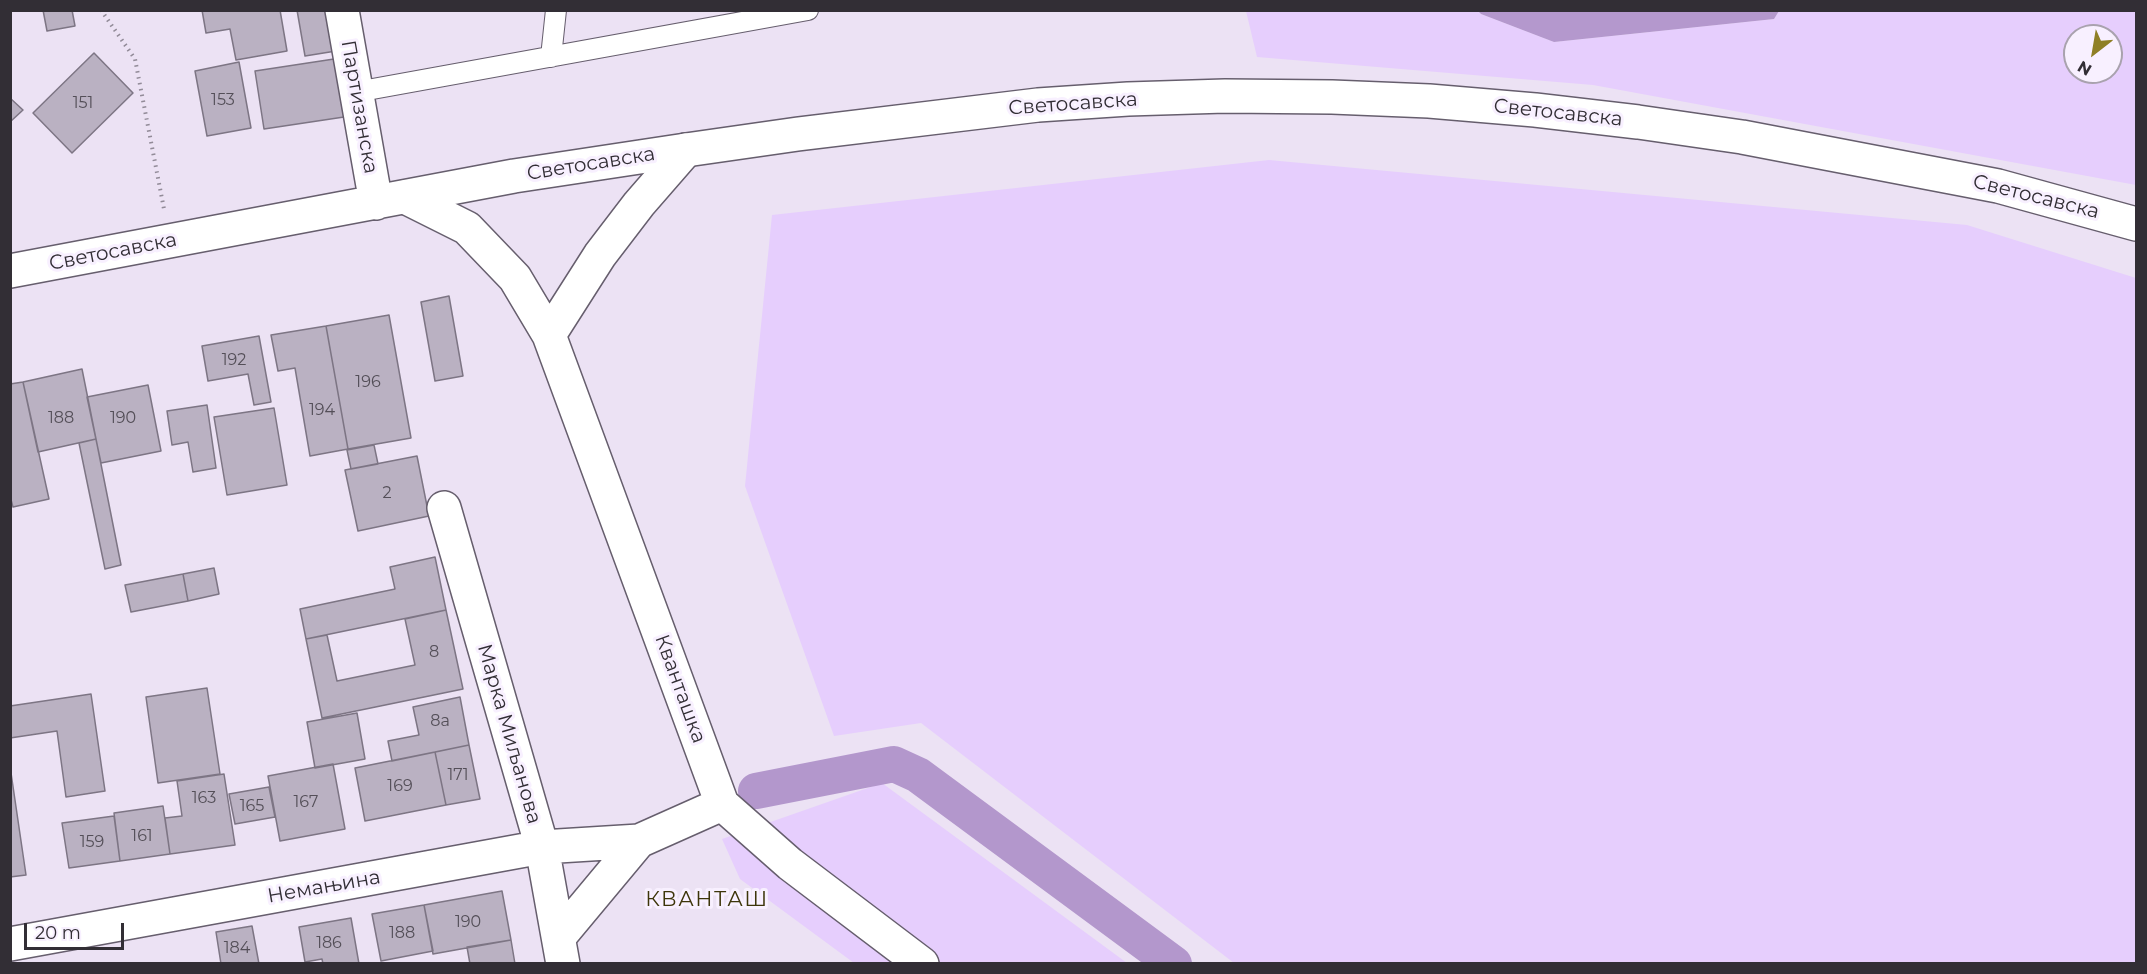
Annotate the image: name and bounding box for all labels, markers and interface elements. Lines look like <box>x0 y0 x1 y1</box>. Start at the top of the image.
north arrow <box>2063 24 2123 84</box>
street label: Партизанска <box>335 39 383 175</box>
text: N <box>2074 57 2095 80</box>
street label: Светосавска <box>1008 88 1138 120</box>
house number: 153 <box>211 90 235 110</box>
house number: 151 <box>73 93 93 113</box>
street label: Светосавска <box>1492 94 1624 132</box>
street label: Светосавска <box>525 142 657 186</box>
street label: Светосавска <box>1970 170 2102 224</box>
street label: Светосавска <box>47 228 179 276</box>
house number: 192 <box>222 350 246 370</box>
house number: 196 <box>355 372 381 392</box>
house number: 194 <box>309 400 335 420</box>
house number: 188 <box>48 408 74 428</box>
house number: 190 <box>110 408 136 428</box>
house number: 2 <box>382 483 392 503</box>
street label: Кванташка <box>649 631 711 747</box>
street label: Марка Миљанова <box>472 641 546 827</box>
house number: 8 <box>429 642 439 662</box>
house number: 8a <box>430 711 450 731</box>
house number: 171 <box>447 765 469 785</box>
house number: 169 <box>387 776 413 796</box>
house number: 163 <box>192 788 216 808</box>
house number: 167 <box>294 792 318 812</box>
house number: 165 <box>240 796 264 816</box>
house number: 161 <box>131 826 153 846</box>
house number: 159 <box>80 832 104 852</box>
street label: Немањина <box>266 865 382 909</box>
district label: КВАНТАШ <box>645 887 769 913</box>
scale bar <box>27 911 128 949</box>
house number: 190 <box>455 912 481 932</box>
text: 20 m <box>35 922 81 944</box>
house number: 188 <box>389 923 415 943</box>
house number: 186 <box>316 933 342 953</box>
house number: 184 <box>224 938 250 958</box>

